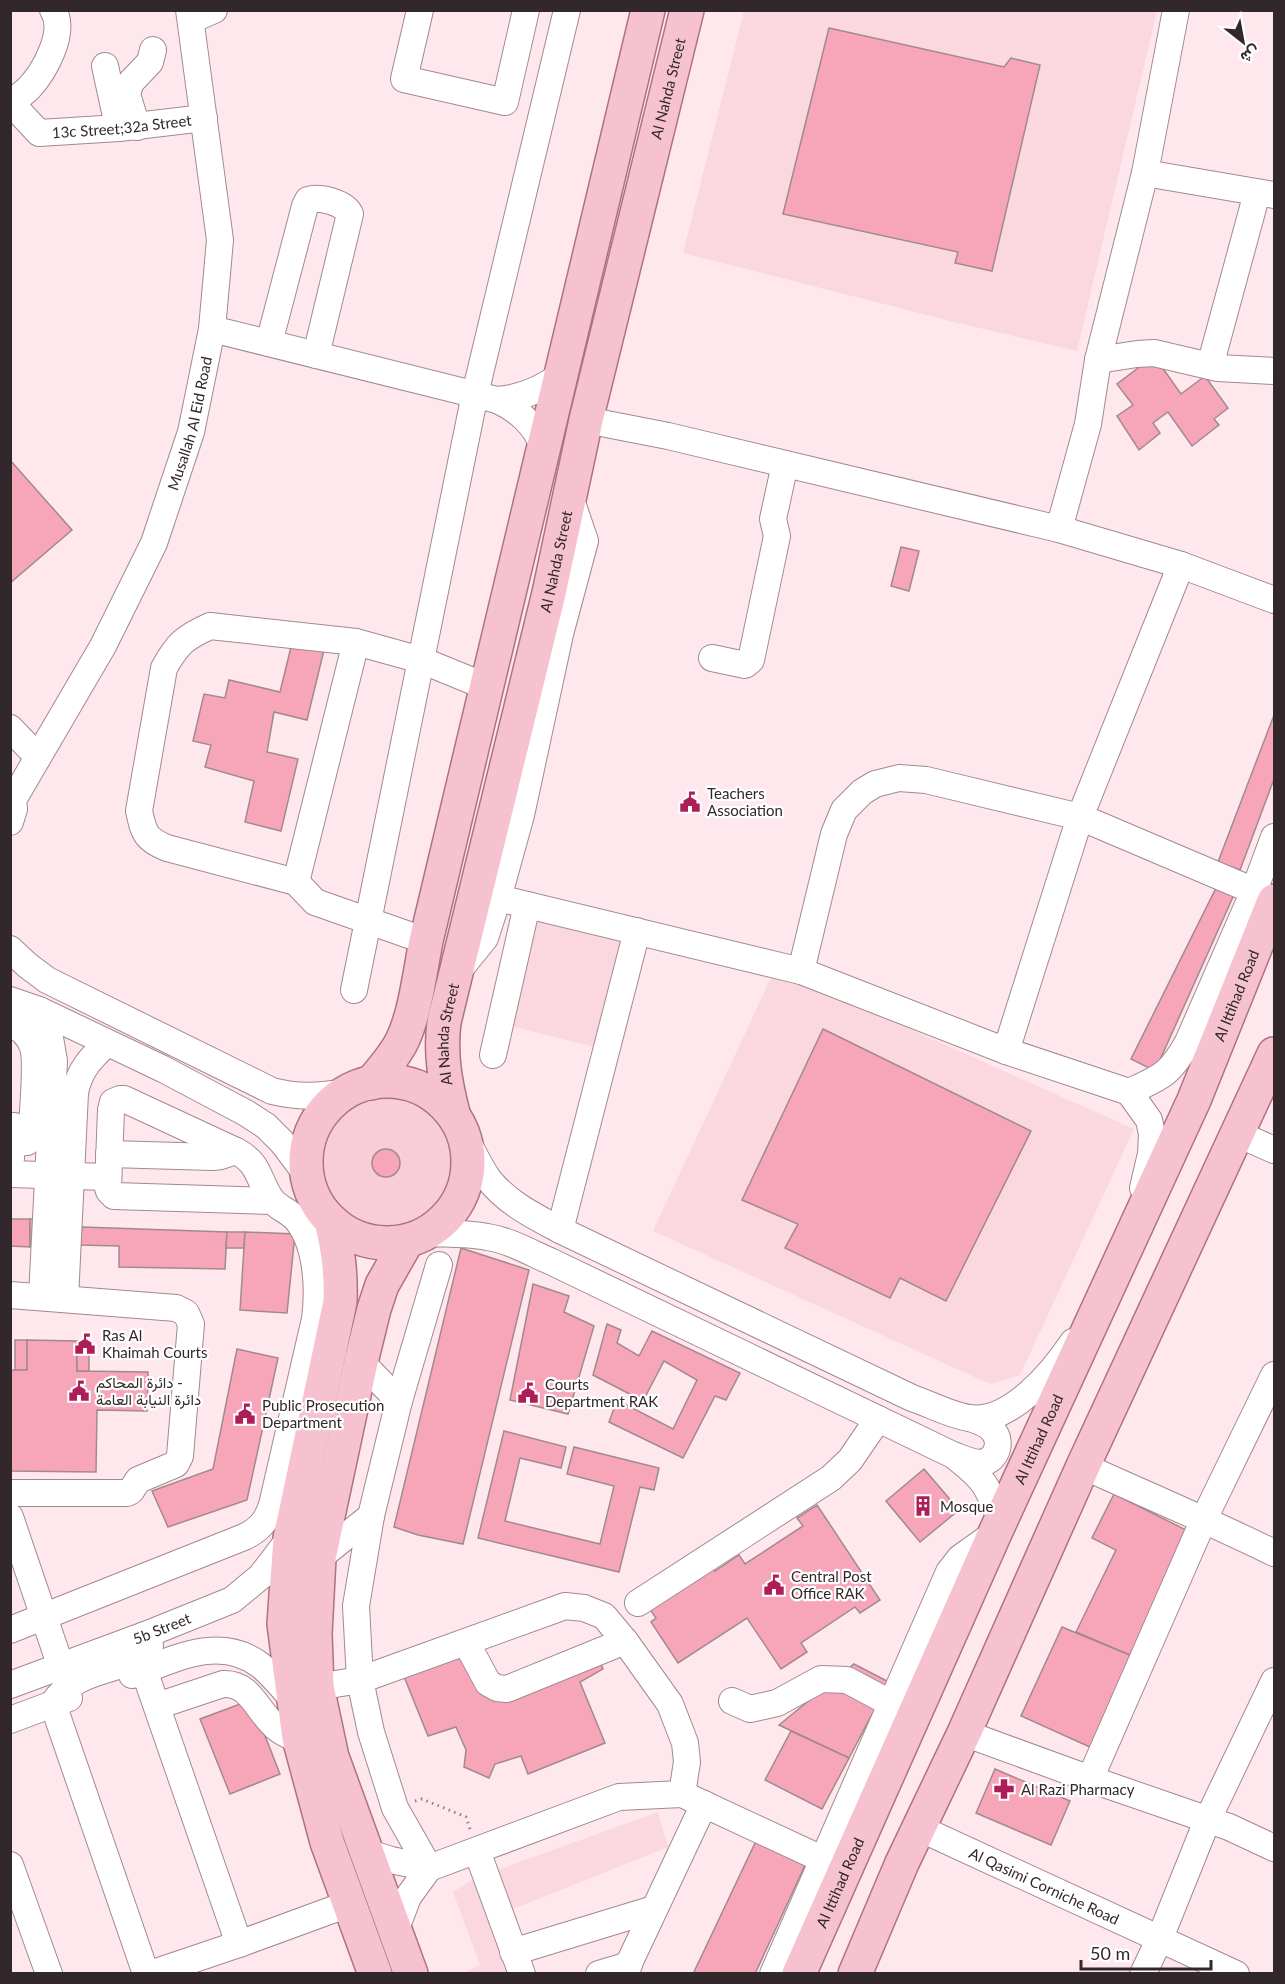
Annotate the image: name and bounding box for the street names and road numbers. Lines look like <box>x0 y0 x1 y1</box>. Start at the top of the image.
street label: Al Nahda Street <box>647 35 689 141</box>
street label: 13c Street;32a Street <box>51 110 193 141</box>
street label: Musallah Al Eid Road <box>163 355 215 493</box>
street label: Al Nahda Street <box>536 508 576 614</box>
street label: Al Ittihad Road <box>1210 947 1263 1044</box>
street label: Al Nahda Street <box>434 980 462 1087</box>
street label: Al Ittihad Road <box>1010 1391 1067 1487</box>
street label: 5b Street <box>130 1608 194 1648</box>
street label: Al Ittihad Road <box>812 1835 868 1931</box>
street label: Al Qasimi Corniche Road <box>966 1843 1122 1928</box>

